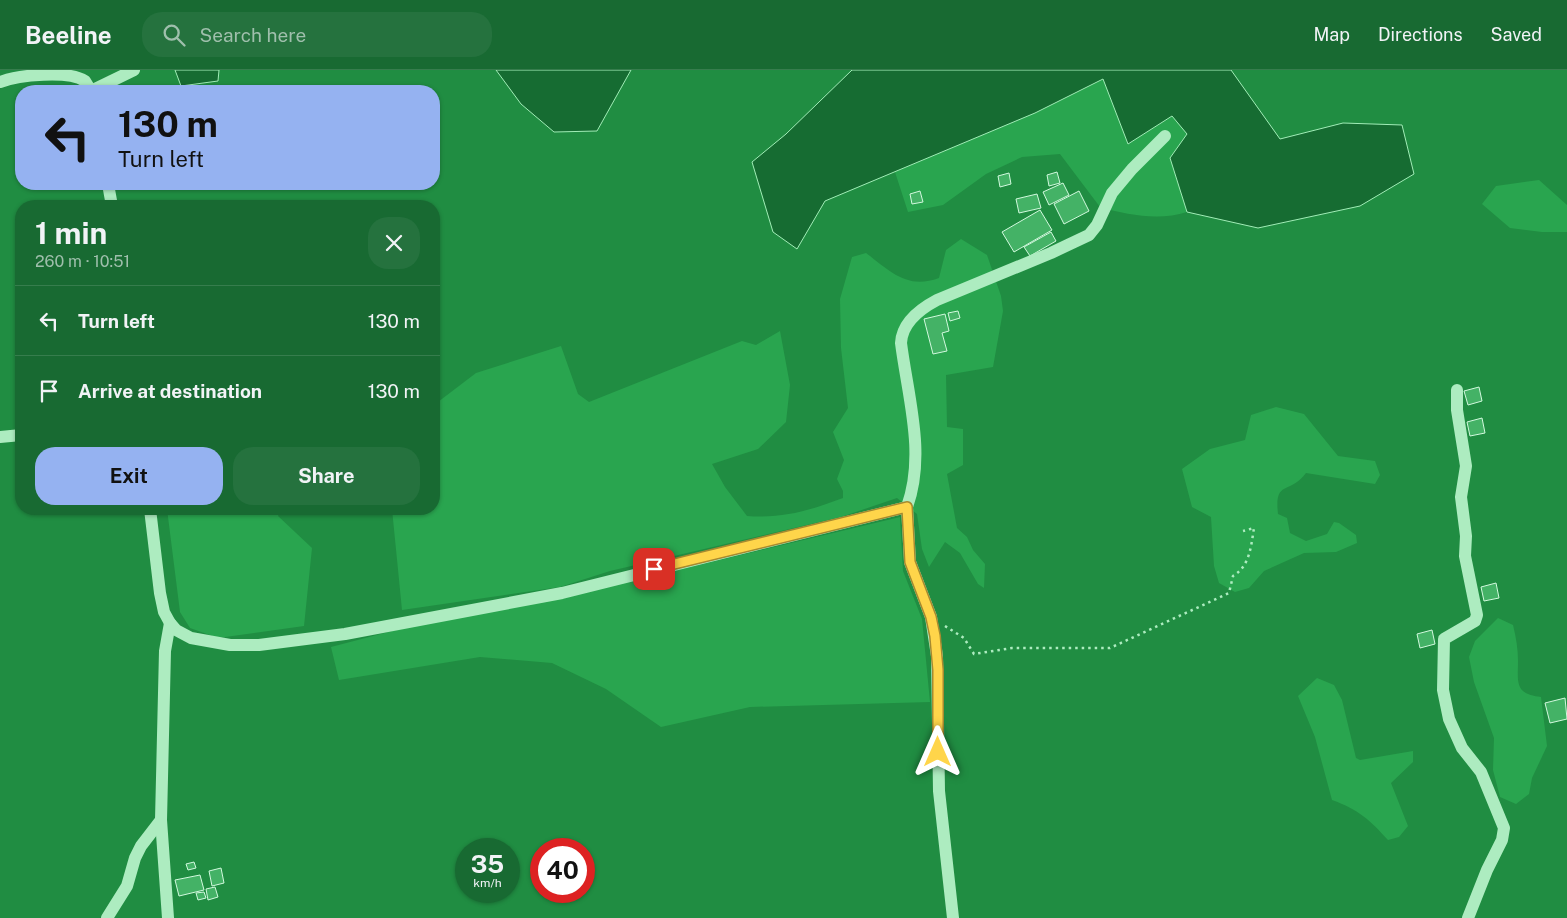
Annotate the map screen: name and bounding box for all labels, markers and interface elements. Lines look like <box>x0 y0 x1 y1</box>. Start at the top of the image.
search box <box>142 12 492 57</box>
text: Beeline <box>25 21 112 49</box>
icon: search <box>160 21 188 49</box>
text: Search here <box>200 24 306 46</box>
text: Map <box>1313 24 1350 45</box>
text: Directions <box>1378 24 1463 45</box>
text: Saved <box>1491 24 1542 45</box>
text: 130 m <box>118 104 218 145</box>
icon: left <box>35 105 100 170</box>
text: Turn left <box>118 146 204 172</box>
text: 1 min <box>35 215 107 251</box>
button: close <box>368 217 420 269</box>
text: 260 m · 10:51 <box>35 252 130 271</box>
icon: left <box>35 307 63 335</box>
text: Turn left <box>78 310 155 332</box>
text: 130 m <box>368 310 420 332</box>
icon: arrive <box>35 377 63 405</box>
text: Arrive at destination <box>78 380 262 402</box>
text: 130 m <box>368 380 420 402</box>
button: Exit <box>35 447 223 505</box>
button: Share <box>233 447 420 505</box>
pin <box>633 548 675 590</box>
icon: arrive <box>640 555 668 583</box>
position arrow <box>911 725 963 777</box>
speed limit sign: 40 <box>530 838 595 903</box>
text: 35 <box>471 849 504 879</box>
text: km/h <box>473 876 502 890</box>

